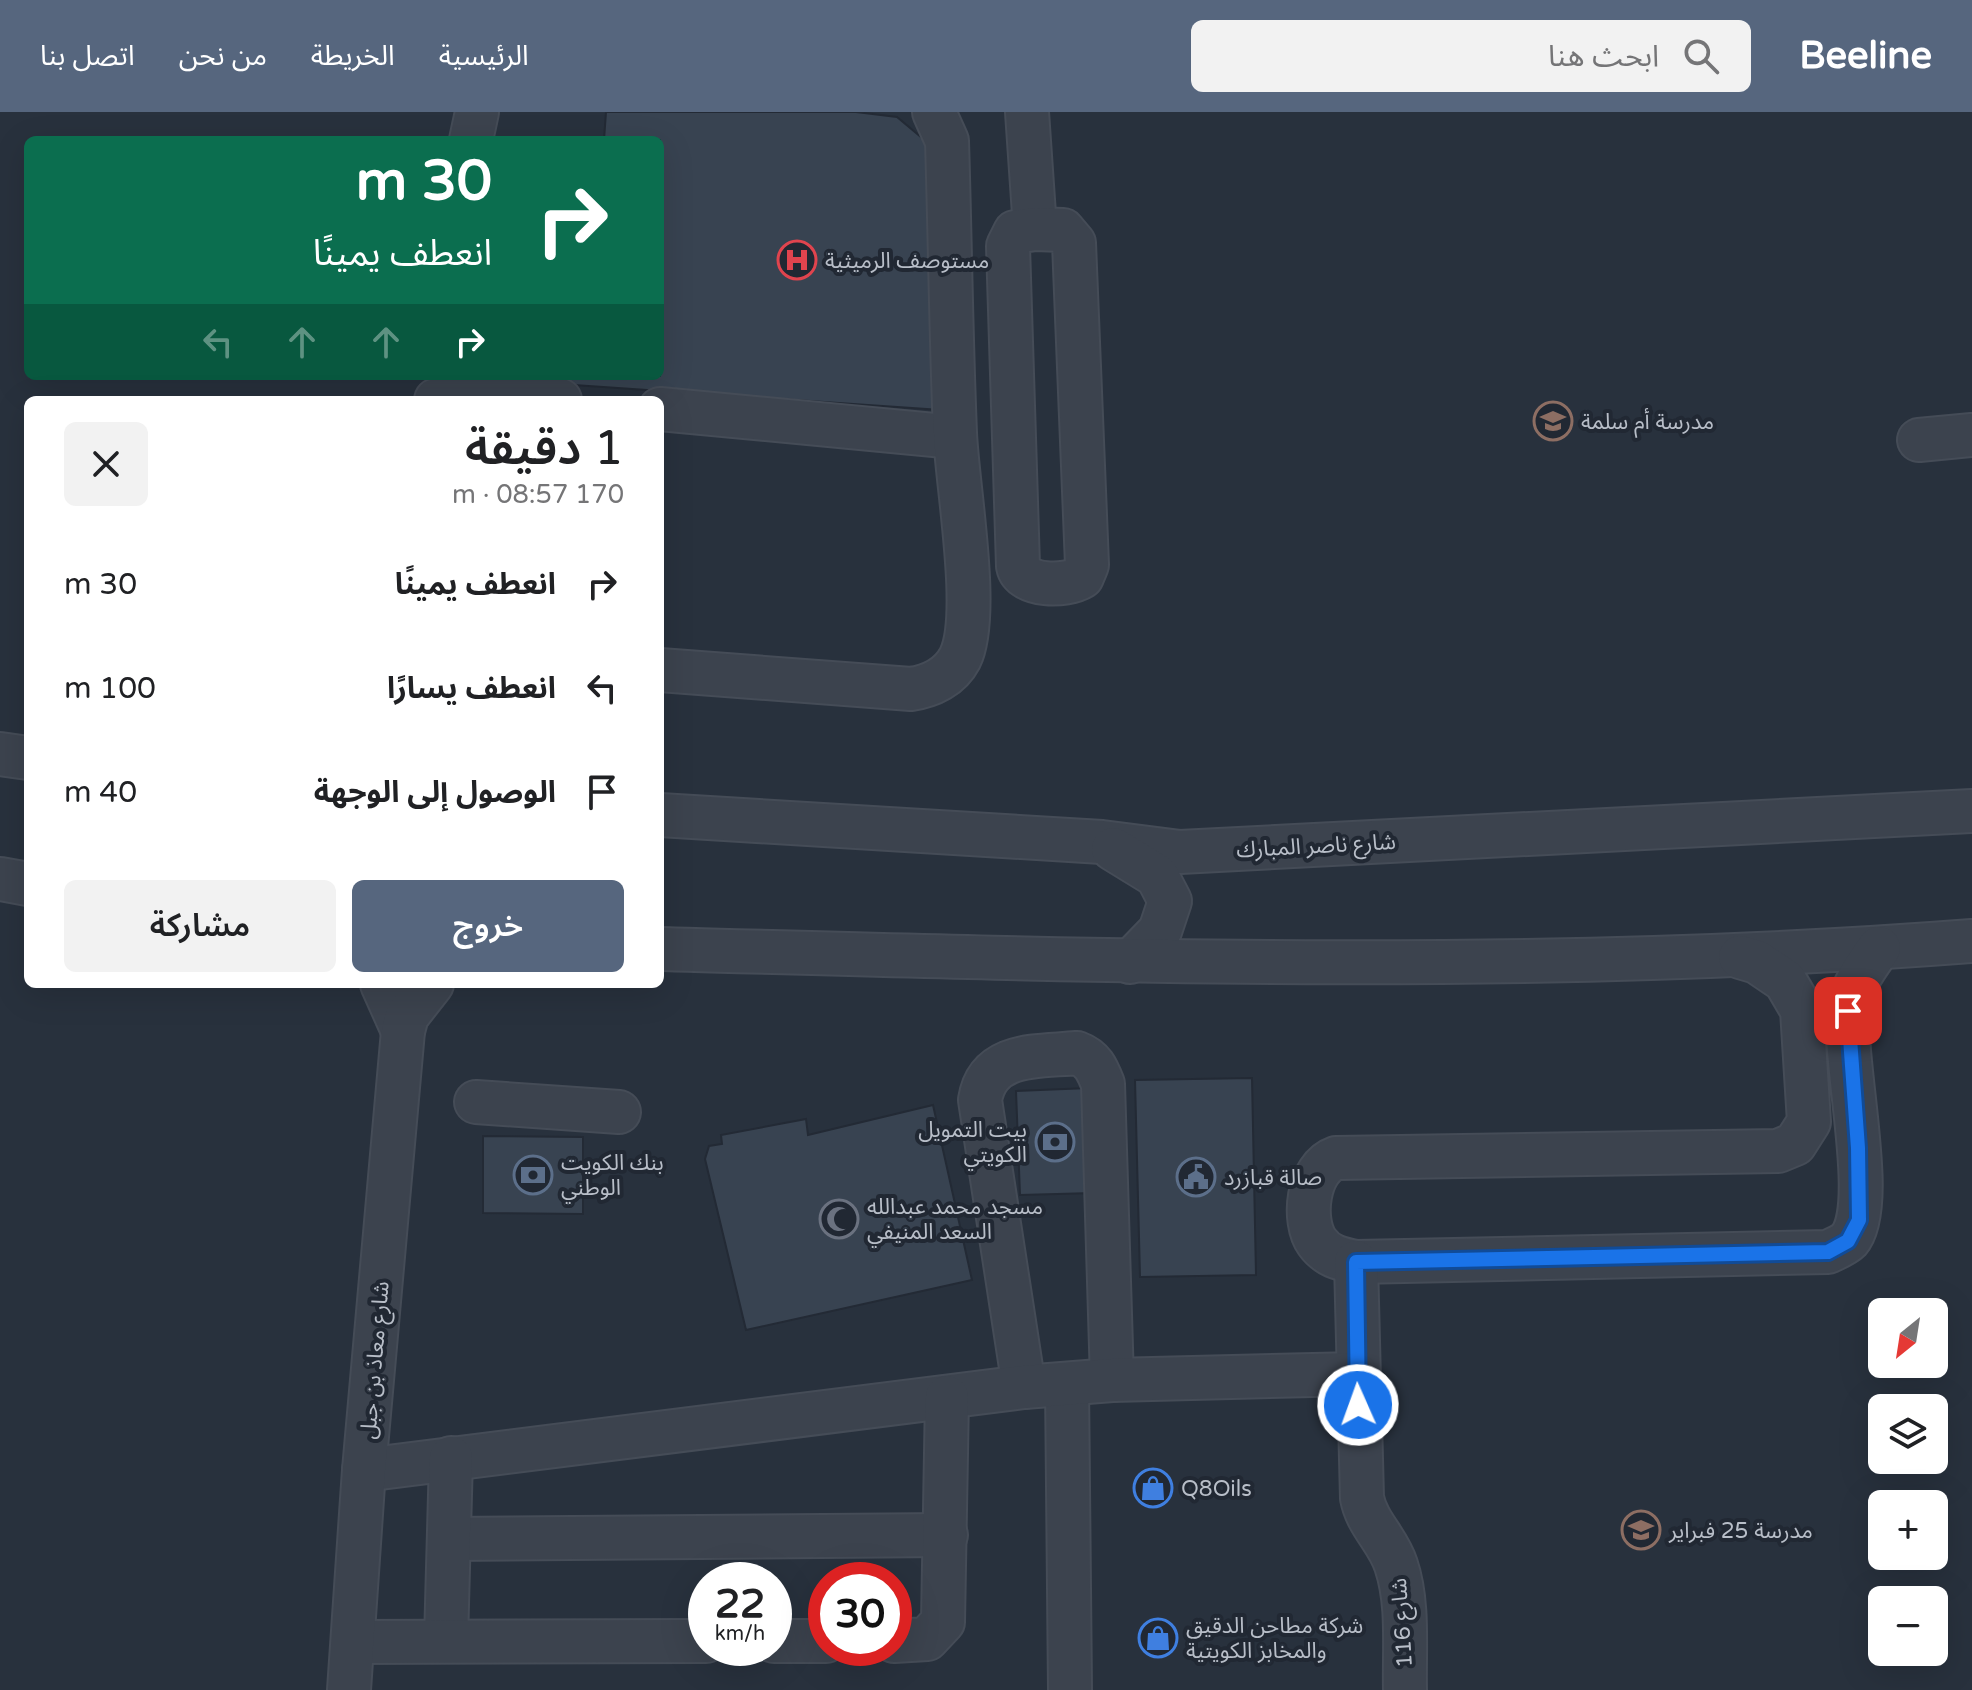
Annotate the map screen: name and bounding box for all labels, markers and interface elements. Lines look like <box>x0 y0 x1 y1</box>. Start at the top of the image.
search box <box>1191 20 1751 92</box>
text: Beeline <box>1799 33 1932 79</box>
icon: search <box>1679 34 1723 78</box>
text: ابحث هنا <box>1548 38 1659 75</box>
text: اتصل بنا <box>40 39 135 73</box>
text: من نحن <box>179 39 267 73</box>
text: الخريطة <box>311 39 395 73</box>
text: الرئيسية <box>439 39 529 73</box>
text: 30 m <box>356 148 492 215</box>
icon: right <box>520 168 624 272</box>
text: انعطف يمينًا <box>313 232 492 275</box>
hospital icon: مستوصف الرميثية <box>776 239 818 281</box>
place label: مستوصف الرميثية <box>825 248 989 274</box>
icon: left <box>196 320 240 364</box>
icon: ahead <box>280 320 324 364</box>
icon: ahead <box>364 320 408 364</box>
icon: right <box>448 320 492 364</box>
school or university icon: مدرسة أم سلمة <box>1532 400 1574 442</box>
place label: مدرسة أم سلمة <box>1581 408 1714 438</box>
text: 1 دقيقة <box>465 420 624 478</box>
button: close <box>64 422 148 506</box>
text: 170 m · 08:57 <box>452 479 624 510</box>
icon: right <box>580 562 624 606</box>
text: 30 m <box>64 566 137 603</box>
text: انعطف يمينًا <box>395 566 556 603</box>
icon: left <box>580 666 624 710</box>
text: 100 m <box>64 670 156 707</box>
text: انعطف يسارًا <box>387 670 556 707</box>
icon: arrive <box>580 770 624 814</box>
text: 40 m <box>64 774 137 811</box>
text: الوصول إلى الوجهة <box>314 774 556 811</box>
street label: شارع ناصر المبارك <box>1236 829 1397 866</box>
button: مشاركة <box>64 880 336 972</box>
button: خروج <box>352 880 624 972</box>
pin <box>1814 977 1882 1045</box>
icon: arrive <box>1826 989 1870 1033</box>
place label: بيت التمويل الكويتي <box>918 1117 1027 1171</box>
bank icon: بيت التمويل الكويتي <box>1034 1121 1076 1163</box>
place label: بنك الكويت الوطني <box>561 1150 664 1204</box>
bank icon: بنك الكويت الوطني <box>512 1154 554 1196</box>
public building icon: صالة قبازرد <box>1175 1156 1217 1198</box>
place label: صالة قبازرد <box>1224 1165 1322 1191</box>
place label: مسجد محمد عبدالله السعد المنيفي <box>867 1194 1043 1248</box>
mosque icon: مسجد محمد عبدالله السعد المنيفي <box>818 1198 860 1240</box>
street label: شارع معاذ بن جبل <box>355 1280 398 1440</box>
north arrow <box>1868 1298 1948 1378</box>
map controls <box>1868 1298 1948 1666</box>
position arrow <box>1316 1363 1400 1447</box>
button: layers <box>1868 1394 1948 1474</box>
shop icon: Q8Oils <box>1132 1467 1174 1509</box>
place label: Q8Oils <box>1181 1476 1252 1502</box>
button: + <box>1868 1490 1948 1570</box>
school or university icon: مدرسة 25 فبراير <box>1620 1509 1662 1551</box>
place label: مدرسة 25 فبراير <box>1668 1518 1813 1544</box>
speed limit sign: 30 <box>808 1562 912 1666</box>
street label: شارع 116 <box>1386 1577 1421 1669</box>
text: 22 <box>715 1580 765 1628</box>
button: − <box>1868 1586 1948 1666</box>
place label: شركة مطاحن الدقيق والمخابز الكويتية <box>1186 1613 1363 1664</box>
shop icon: شركة مطاحن الدقيق والمخابز الكويتية <box>1137 1617 1179 1659</box>
text: km/h <box>715 1622 765 1646</box>

